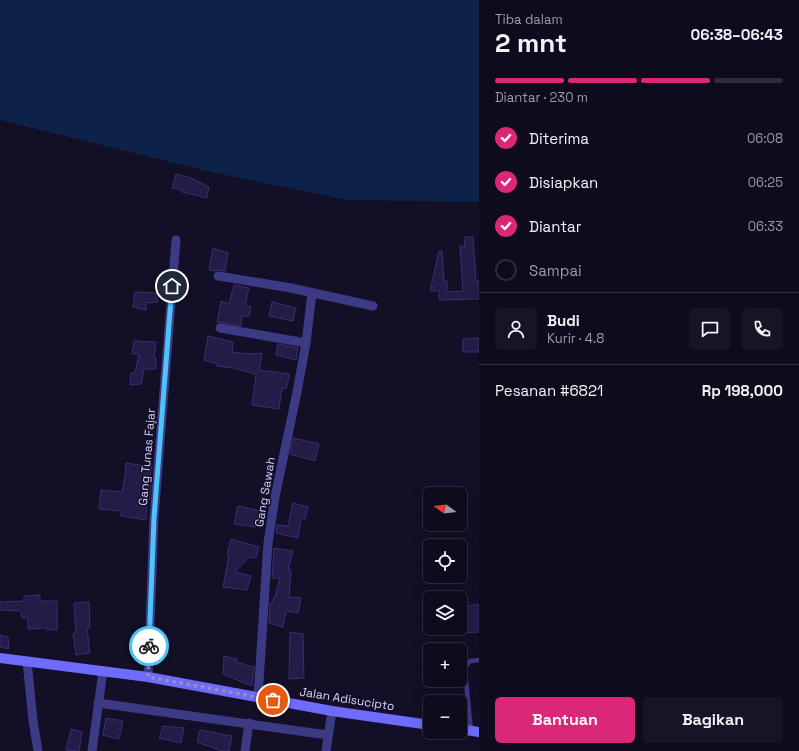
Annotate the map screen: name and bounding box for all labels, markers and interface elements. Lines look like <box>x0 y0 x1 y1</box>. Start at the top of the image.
text: Tiba dalam <box>495 11 563 28</box>
text: 06:38–06:43 <box>691 25 783 44</box>
text: 2 mnt <box>495 26 567 60</box>
text: Diantar · 230 m <box>495 89 588 106</box>
icon: check <box>495 127 517 149</box>
text: Diterima <box>529 129 589 148</box>
text: 06:08 <box>747 130 783 147</box>
icon: check <box>495 171 517 193</box>
text: Disiapkan <box>529 173 598 192</box>
text: 06:25 <box>748 174 783 191</box>
icon: check <box>495 215 517 237</box>
text: Diantar <box>529 217 581 236</box>
text: 06:33 <box>748 218 783 235</box>
text: Sampai <box>529 261 582 280</box>
pin <box>155 269 189 303</box>
icon: home <box>161 275 183 297</box>
button: person <box>495 308 537 350</box>
button: chat <box>689 308 731 350</box>
button: phone <box>741 308 783 350</box>
text: Budi <box>547 311 580 330</box>
text: Kurir · 4.8 <box>547 330 604 347</box>
text: Pesanan #6821 <box>495 381 603 400</box>
text: Rp 198,000 <box>702 381 783 400</box>
street label: Gang Tunas Fajar <box>135 407 159 506</box>
street label: Gang Sawah <box>251 456 279 528</box>
north arrow <box>423 487 467 531</box>
map controls <box>423 487 467 739</box>
button: locate <box>423 539 467 583</box>
button: layers <box>423 591 467 635</box>
courier <box>129 626 169 666</box>
icon: bike <box>138 635 160 657</box>
button: + <box>423 643 467 687</box>
pin <box>256 683 290 717</box>
street label: Jalan Adisucipto <box>298 684 396 714</box>
icon: bag <box>262 689 284 711</box>
button: − <box>423 695 467 739</box>
button: Bantuan <box>495 697 635 743</box>
button: Bagikan <box>643 697 783 743</box>

